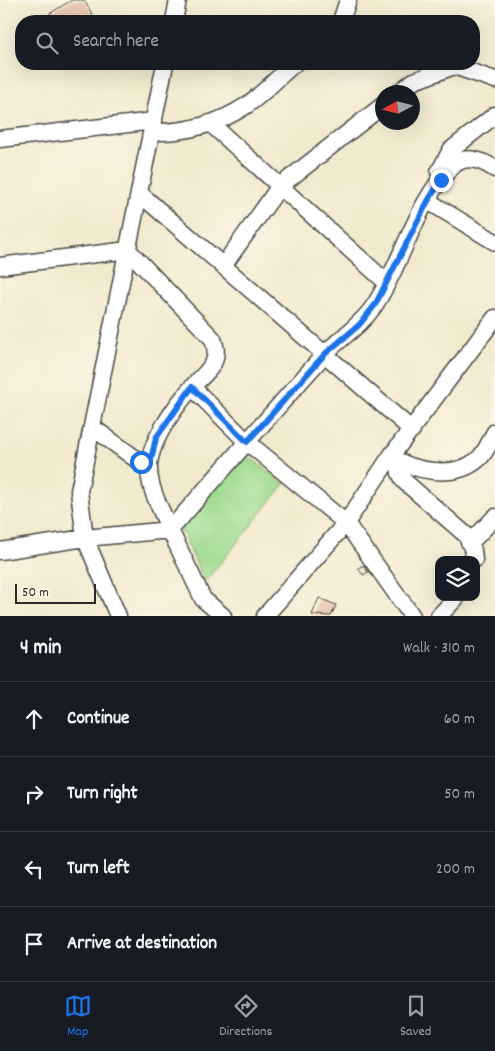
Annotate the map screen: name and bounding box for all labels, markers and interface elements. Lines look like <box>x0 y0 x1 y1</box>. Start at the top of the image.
search box <box>15 15 480 70</box>
icon: search <box>33 29 61 57</box>
text: Search here <box>73 29 159 56</box>
north arrow <box>375 85 420 130</box>
route end <box>430 169 453 192</box>
route start <box>130 451 153 474</box>
map controls <box>435 556 480 601</box>
button: layers <box>435 556 480 601</box>
scale bar <box>15 581 96 604</box>
text: 50 m <box>22 583 49 603</box>
text: 4 min <box>20 634 62 664</box>
text: Walk · 310 m <box>403 637 475 660</box>
icon: ahead <box>20 705 48 733</box>
text: Continue <box>67 706 129 733</box>
text: 60 m <box>444 708 475 731</box>
icon: right <box>20 780 48 808</box>
text: Turn right <box>67 781 138 808</box>
text: 50 m <box>444 783 475 806</box>
icon: left <box>20 855 48 883</box>
text: Turn left <box>67 856 130 883</box>
text: 200 m <box>436 858 475 881</box>
icon: arrive <box>20 930 48 958</box>
text: Arrive at destination <box>67 931 217 958</box>
tab: Map <box>64 992 92 1042</box>
tab: Directions <box>219 992 272 1042</box>
tab: Saved <box>400 992 431 1042</box>

